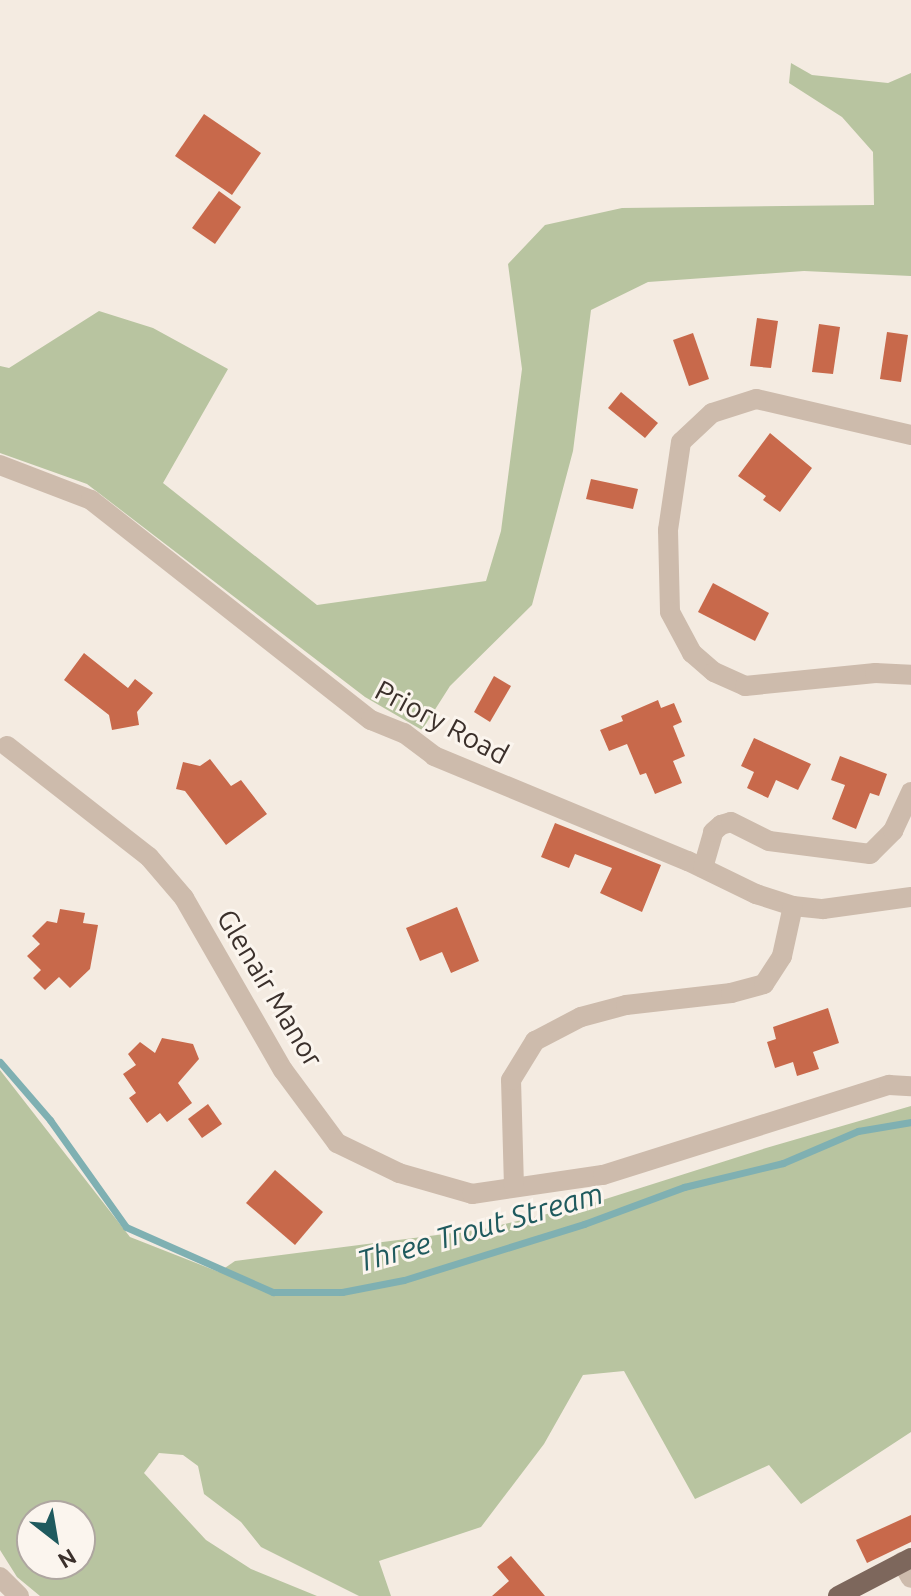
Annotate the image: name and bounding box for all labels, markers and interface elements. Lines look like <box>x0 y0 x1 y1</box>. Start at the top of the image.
street label: Priory Road <box>370 673 514 771</box>
street label: Glenair Manor <box>210 903 330 1073</box>
water label: Three Trout Stream <box>353 1175 607 1279</box>
north arrow <box>16 1500 96 1580</box>
text: N <box>54 1544 81 1574</box>

